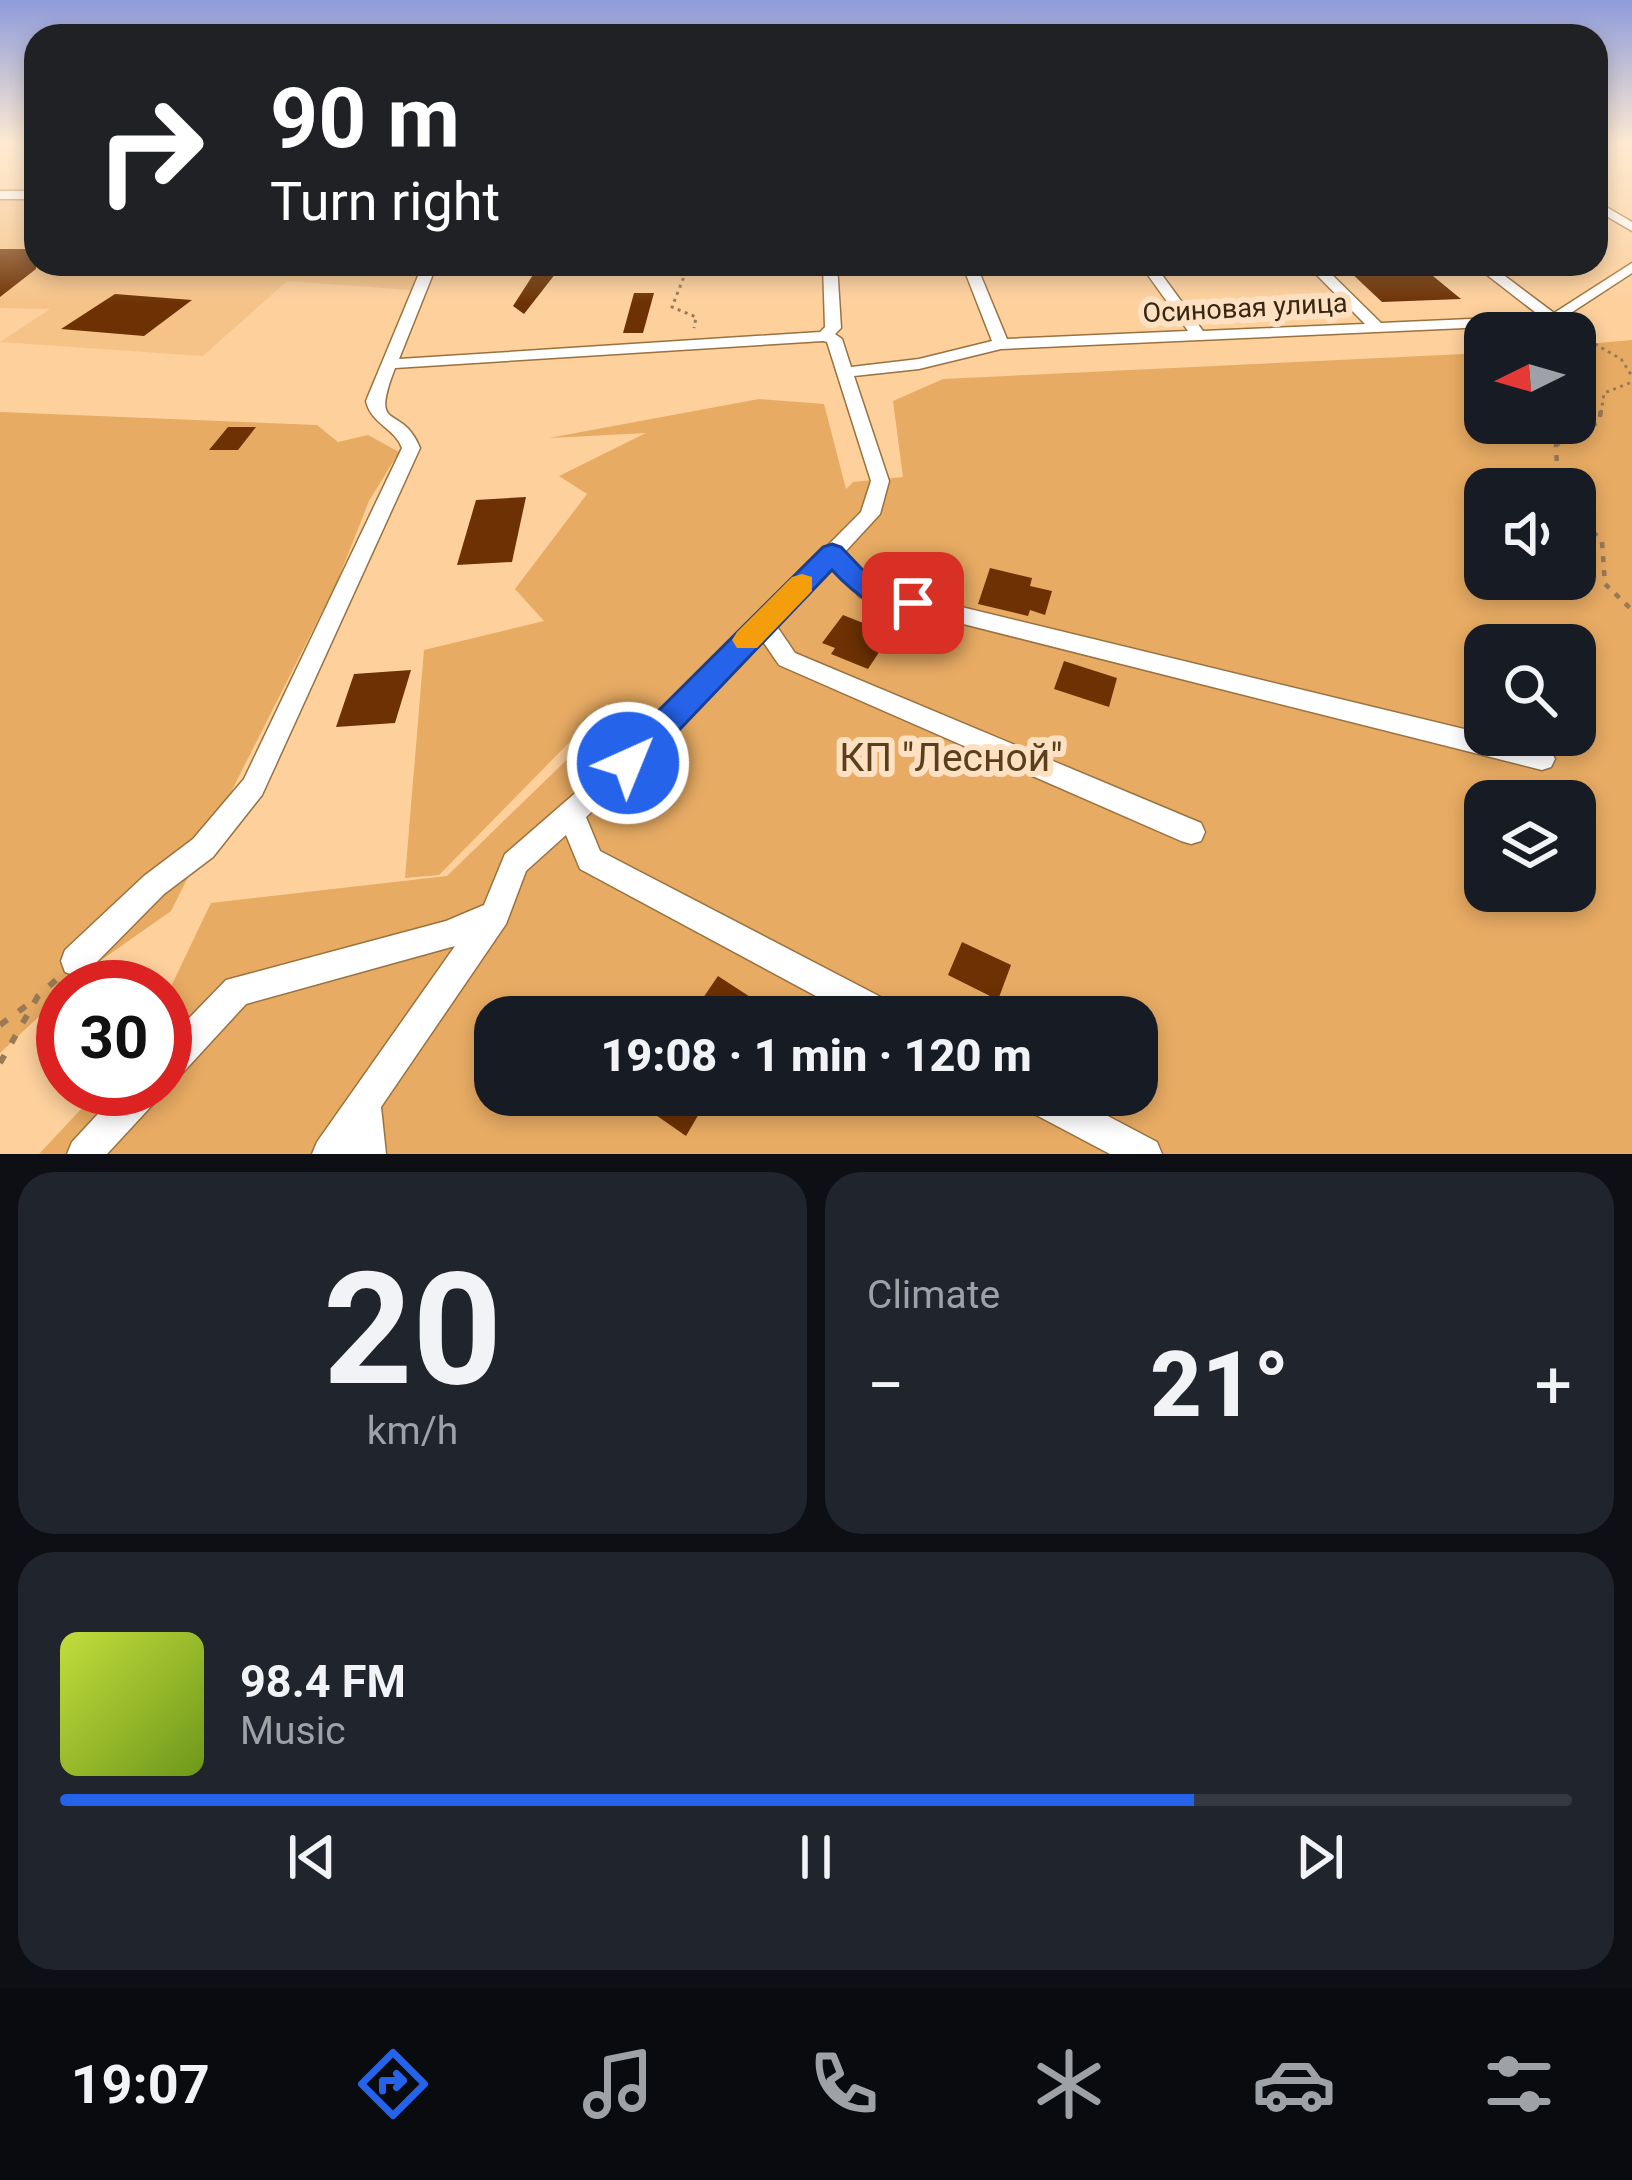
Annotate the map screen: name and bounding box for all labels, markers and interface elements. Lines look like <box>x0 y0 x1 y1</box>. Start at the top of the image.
text: 90 m <box>270 69 460 168</box>
icon: right <box>72 72 228 228</box>
text: Turn right <box>270 170 500 233</box>
street label: Осиновая улица <box>1142 287 1348 329</box>
north arrow <box>1464 312 1596 444</box>
map controls <box>1464 312 1596 912</box>
button: sound <box>1464 468 1596 600</box>
pin <box>862 552 964 654</box>
icon: arrive <box>880 570 946 636</box>
button: search <box>1464 624 1596 756</box>
position arrow <box>565 700 691 826</box>
park label: КП "Лесной" <box>839 735 1063 781</box>
button: layers <box>1464 780 1596 912</box>
speed limit sign: 30 <box>36 960 192 1116</box>
text: 19:08 · 1 min · 120 m <box>600 1029 1032 1082</box>
text: 20 <box>323 1238 502 1421</box>
text: Climate <box>867 1272 1000 1318</box>
text: 21° <box>1150 1333 1289 1438</box>
text: − <box>867 1347 905 1424</box>
text: + <box>1535 1347 1572 1424</box>
text: km/h <box>367 1408 458 1454</box>
text: 98.4 FM <box>240 1655 406 1708</box>
text: Music <box>240 1708 346 1754</box>
icon: previous <box>279 1824 345 1890</box>
icon: pause <box>783 1824 849 1890</box>
icon: next <box>1287 1824 1353 1890</box>
icon: directions <box>351 2042 435 2126</box>
icon: music <box>576 2042 660 2126</box>
icon: phone <box>802 2042 886 2126</box>
icon: climate <box>1027 2042 1111 2126</box>
icon: car <box>1252 2042 1336 2126</box>
icon: filters <box>1477 2042 1561 2126</box>
text: 19:07 <box>71 2053 210 2116</box>

